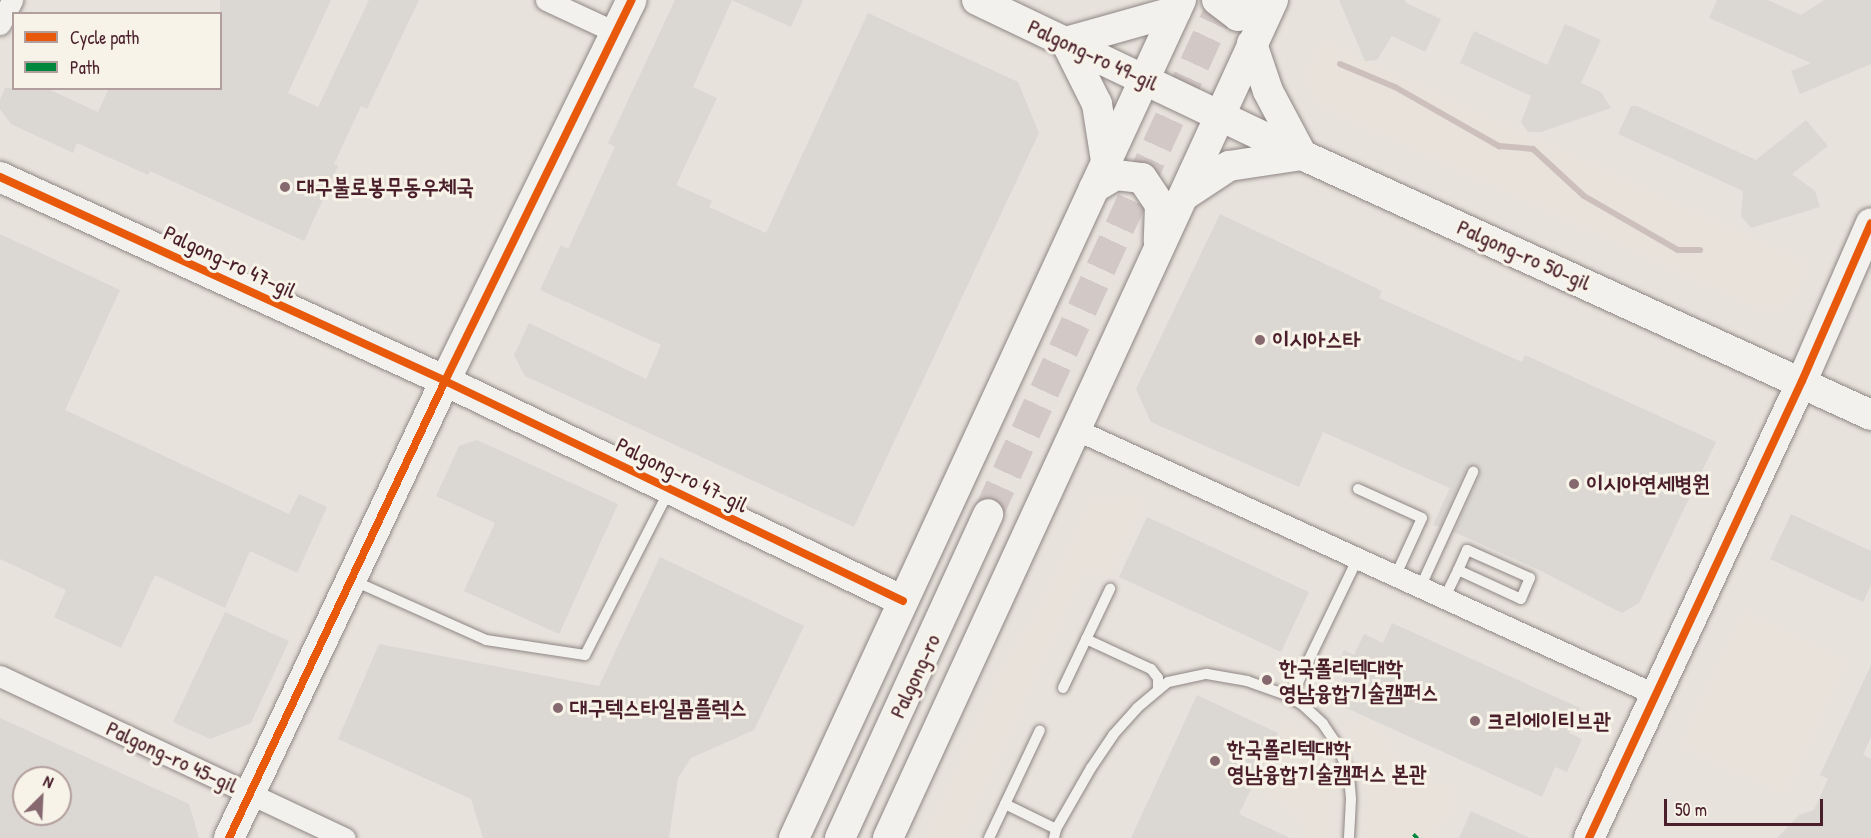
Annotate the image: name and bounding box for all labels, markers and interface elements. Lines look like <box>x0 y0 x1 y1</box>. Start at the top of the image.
legend <box>12 12 222 90</box>
street label: Palgong-ro 49-gil <box>1024 13 1162 97</box>
text: Cycle path <box>70 25 139 50</box>
text: Path <box>70 55 99 80</box>
place label: 대구불로봉무동우체국 <box>297 174 474 200</box>
marker: 대구불로봉무동우체국 <box>278 180 292 194</box>
street label: Palgong-ro 50-gil <box>1453 214 1595 296</box>
street label: Palgong-ro 47-gil <box>159 220 301 304</box>
place label: 이시아스타 <box>1272 327 1361 353</box>
marker: 이시아스타 <box>1253 333 1267 347</box>
street label: Palgong-ro 47-gil <box>612 432 752 518</box>
place label: 이시아연세병원 <box>1586 471 1710 497</box>
marker: 이시아연세병원 <box>1567 477 1581 491</box>
street label: Palgong-ro <box>884 630 946 722</box>
place label: 한국폴리텍대학 영남융합기술캠퍼스 <box>1279 654 1438 706</box>
marker: 한국폴리텍대학 영남융합기술캠퍼스 <box>1260 673 1274 687</box>
place label: 대구텍스타일콤플렉스 <box>570 695 747 721</box>
marker: 대구텍스타일콤플렉스 <box>551 701 565 715</box>
place label: 크리에이티브관 <box>1487 708 1611 734</box>
marker: 크리에이티브관 <box>1468 714 1482 728</box>
street label: Palgong-ro 45-gil <box>102 715 242 799</box>
place label: 한국폴리텍대학 영남융합기술캠퍼스 본관 <box>1227 735 1427 786</box>
marker: 한국폴리텍대학 영남융합기술캠퍼스 본관 <box>1208 754 1222 768</box>
north arrow <box>12 766 72 826</box>
text: N <box>40 770 57 793</box>
scale bar <box>1667 787 1826 825</box>
text: 50 m <box>1675 797 1707 822</box>

